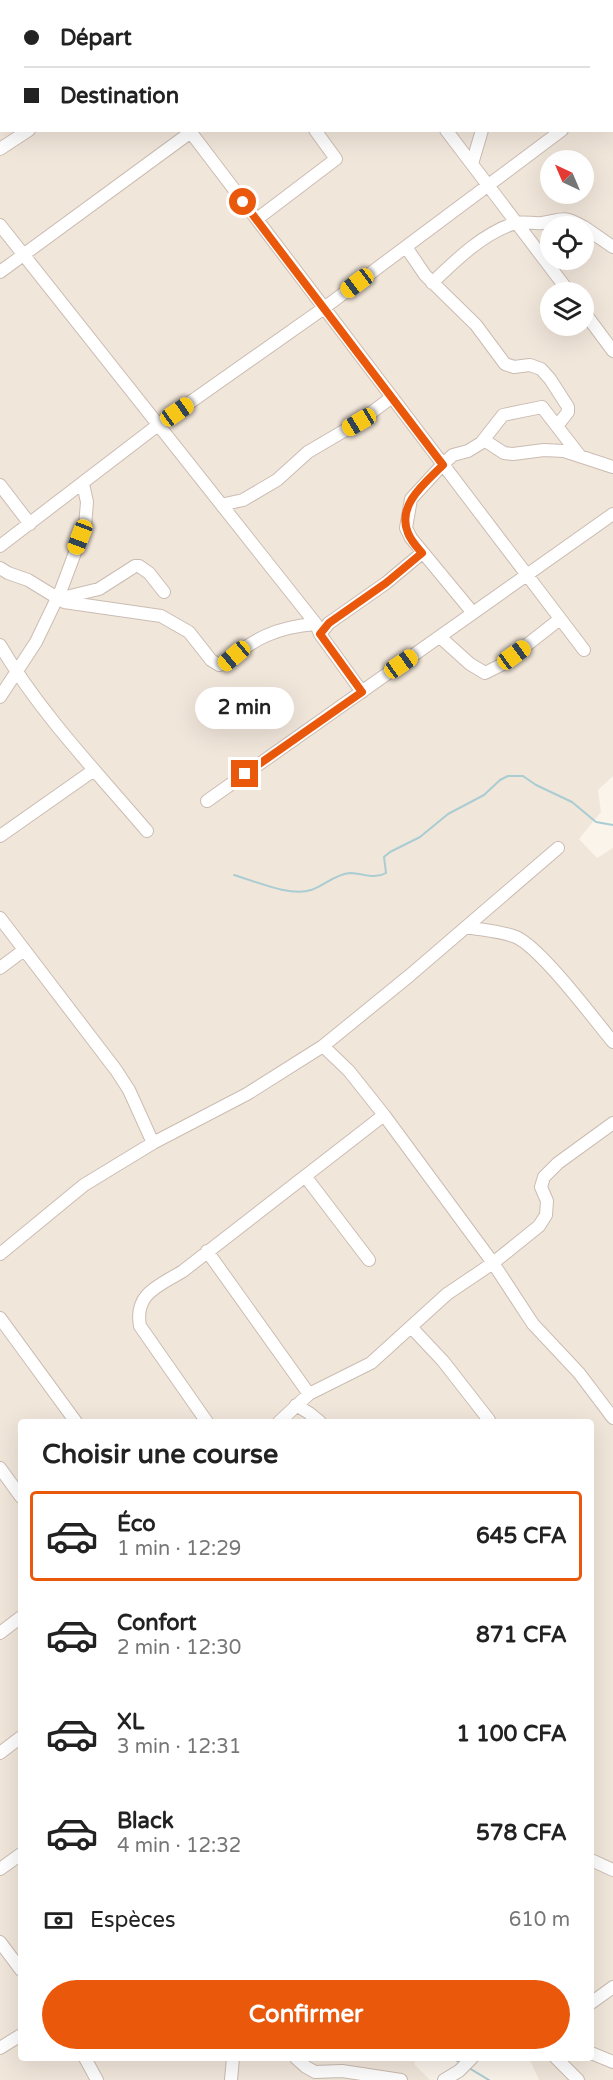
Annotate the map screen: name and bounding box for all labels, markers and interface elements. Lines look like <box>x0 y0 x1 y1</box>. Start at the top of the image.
text: Départ <box>60 25 132 51</box>
text: Destination <box>60 83 179 109</box>
north arrow <box>540 150 594 204</box>
map controls <box>540 150 594 336</box>
route start <box>229 188 256 215</box>
button: locate <box>540 216 594 270</box>
car <box>337 265 377 301</box>
button: layers <box>540 282 594 336</box>
car <box>157 394 197 430</box>
car <box>339 405 379 439</box>
car <box>65 517 95 557</box>
car <box>494 637 534 673</box>
car <box>214 638 254 674</box>
car <box>381 646 421 682</box>
callout: 2 min <box>196 687 294 729</box>
text: 2 min <box>218 696 271 720</box>
route end <box>231 760 258 787</box>
text: Choisir une course <box>42 1438 278 1471</box>
icon: car <box>45 1509 99 1563</box>
text: Éco <box>117 1511 156 1537</box>
text: 645 CFA <box>476 1523 567 1549</box>
text: 1 min · 12:29 <box>117 1537 241 1561</box>
icon: car <box>45 1608 99 1662</box>
text: Confort <box>117 1610 196 1636</box>
text: 871 CFA <box>476 1622 567 1648</box>
text: 2 min · 12:30 <box>117 1636 241 1660</box>
icon: car <box>45 1707 99 1761</box>
text: XL <box>117 1709 144 1735</box>
text: 1 100 CFA <box>456 1721 567 1747</box>
text: 3 min · 12:31 <box>117 1735 241 1759</box>
icon: car <box>45 1806 99 1860</box>
text: Black <box>117 1808 174 1834</box>
text: 578 CFA <box>476 1820 567 1846</box>
text: 4 min · 12:32 <box>117 1834 241 1858</box>
icon: cash <box>42 1904 75 1937</box>
text: Espèces <box>90 1907 175 1933</box>
text: 610 m <box>509 1908 570 1932</box>
button: Confirmer <box>42 1980 570 2049</box>

